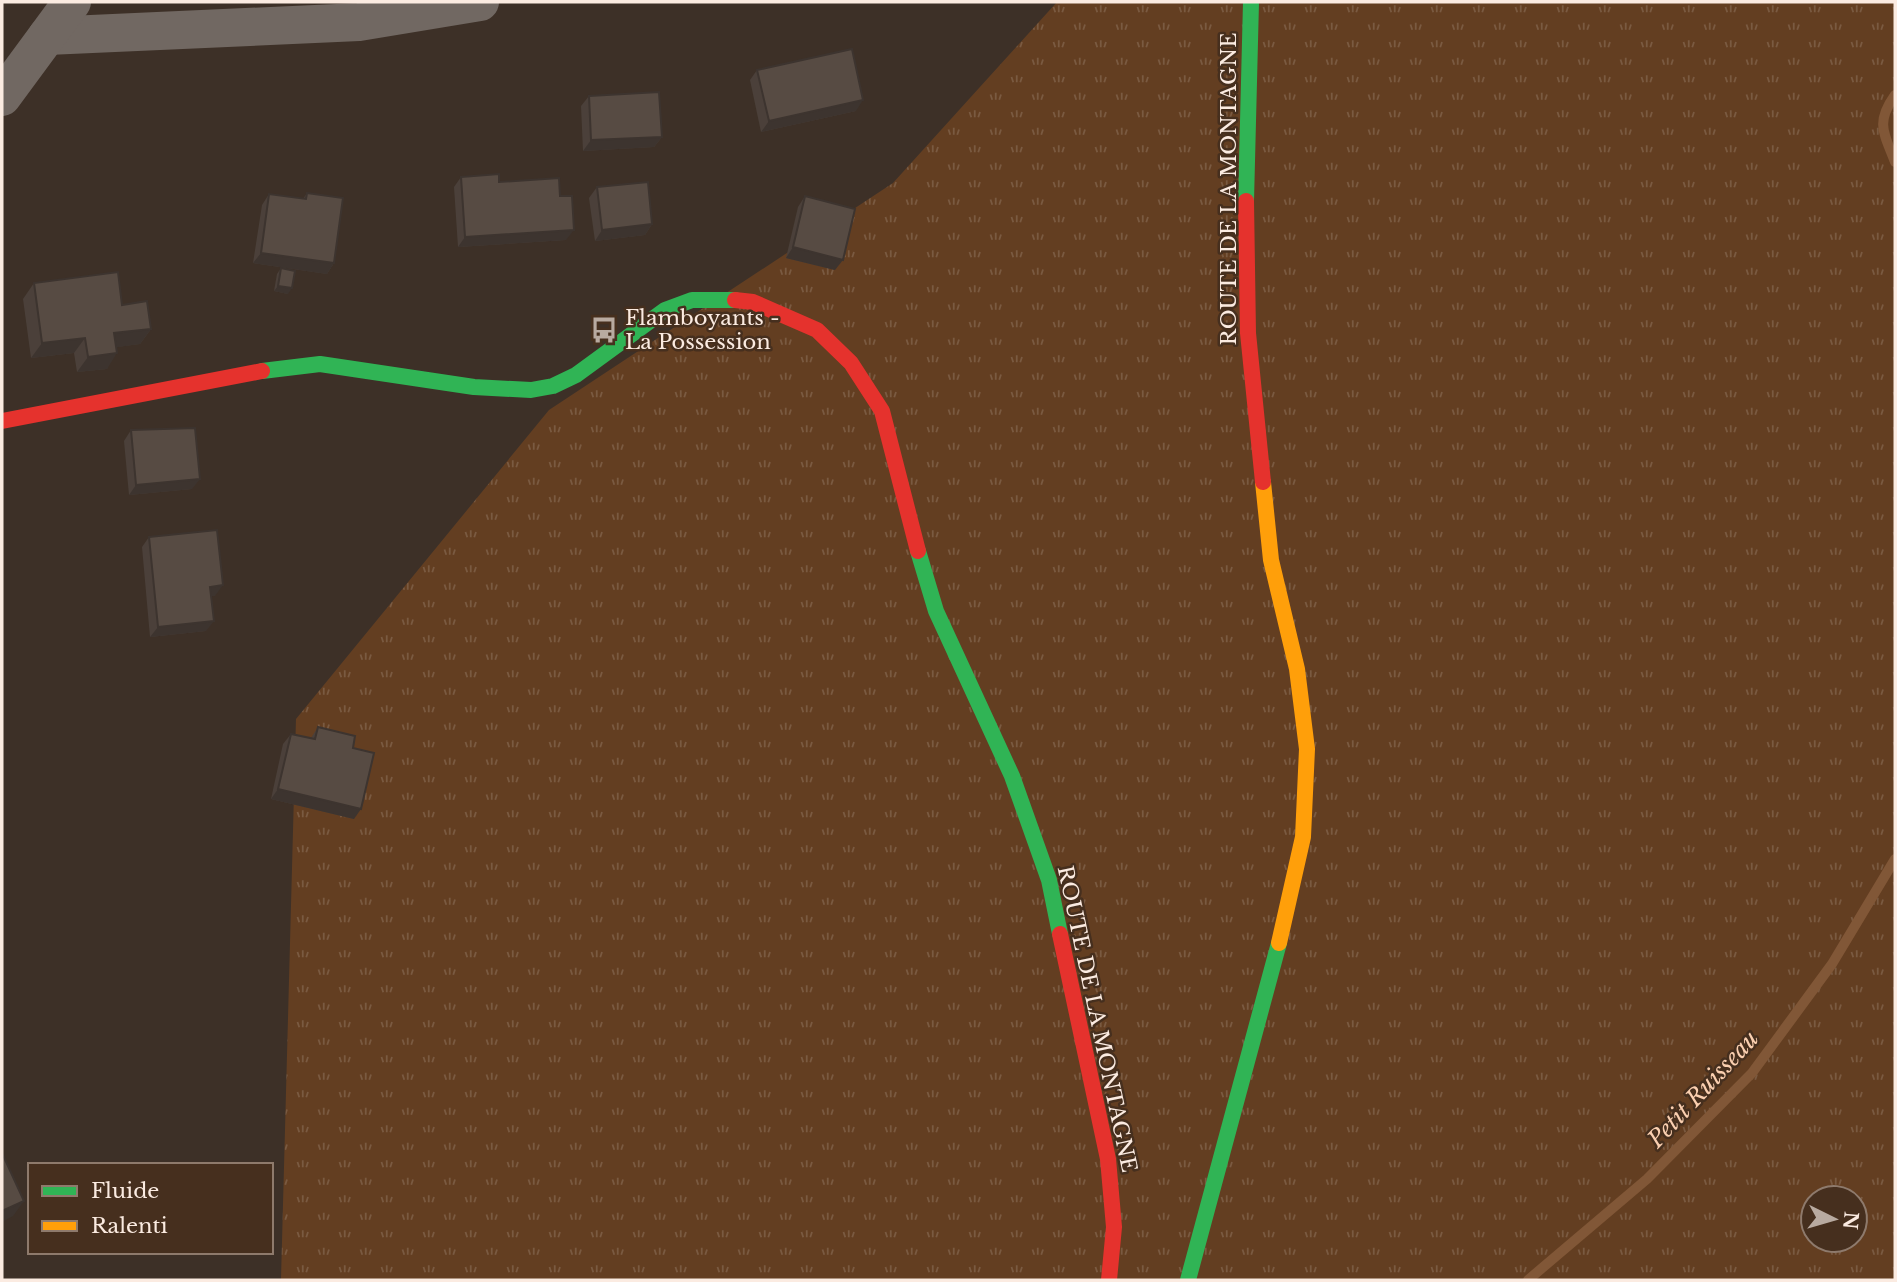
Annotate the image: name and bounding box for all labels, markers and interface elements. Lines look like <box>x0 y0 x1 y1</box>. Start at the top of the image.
street label: ROUTE DE LA MONTAGNE <box>1216 33 1242 345</box>
place label: Flamboyants - La Possession <box>625 305 780 355</box>
bus stop icon: Flamboyants - La Possession <box>589 315 619 345</box>
street label: ROUTE DE LA MONTAGNE <box>1052 863 1142 1175</box>
water label: Petit Ruisseau <box>1641 1025 1764 1154</box>
legend <box>28 1163 273 1254</box>
text: Fluide <box>91 1178 159 1204</box>
north arrow <box>1799 1184 1869 1254</box>
text: N <box>1838 1211 1863 1230</box>
text: Ralenti <box>91 1213 168 1239</box>

